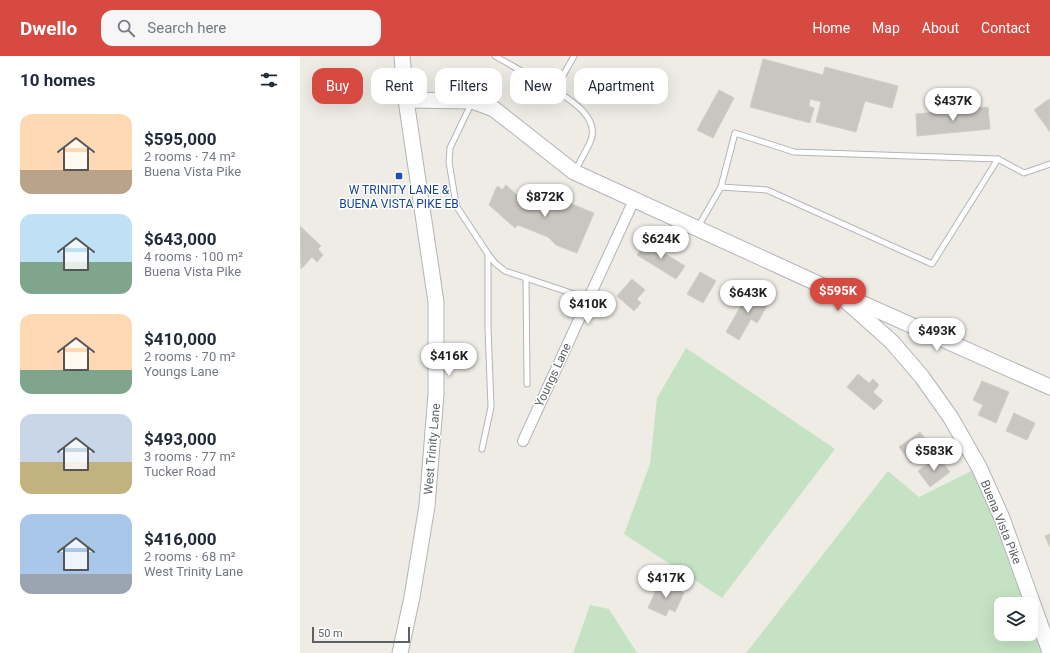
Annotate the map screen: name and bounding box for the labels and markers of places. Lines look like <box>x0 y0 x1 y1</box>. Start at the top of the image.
pin: $437K <box>925 88 981 122</box>
marker: W TRINITY LANE & BUENA VISTA PIKE EB <box>394 171 404 181</box>
place label: W TRINITY LANE & BUENA VISTA PIKE EB <box>339 183 459 211</box>
pin: $872K <box>517 184 573 218</box>
pin: $624K <box>633 226 689 260</box>
pin: $595K <box>810 278 866 312</box>
pin: $643K <box>720 280 776 314</box>
pin: $410K <box>560 291 616 325</box>
pin: $493K <box>909 318 965 352</box>
pin: $416K <box>421 343 477 377</box>
pin: $583K <box>906 438 962 472</box>
pin: $417K <box>638 565 694 599</box>

